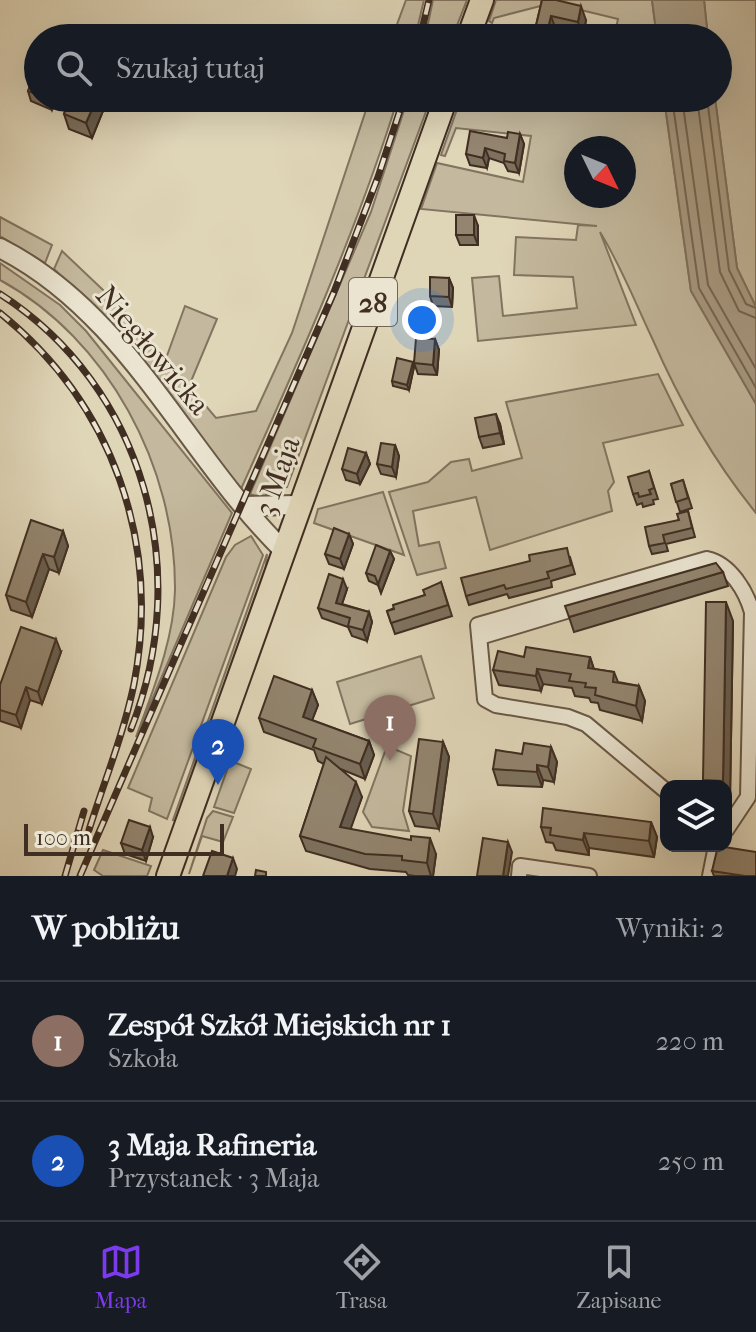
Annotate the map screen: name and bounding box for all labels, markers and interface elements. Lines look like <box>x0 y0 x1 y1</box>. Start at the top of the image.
search box <box>24 24 732 112</box>
icon: search <box>52 46 96 90</box>
text: Szukaj tutaj <box>116 51 265 86</box>
north arrow <box>564 136 636 208</box>
road number: 28 <box>349 278 397 326</box>
street label: Niegłowicka <box>88 279 218 423</box>
your location <box>402 300 442 340</box>
street label: 3 Maja <box>247 431 308 521</box>
pin: 1 <box>364 695 416 761</box>
pin: 2 <box>192 719 244 785</box>
map controls <box>660 780 732 852</box>
button: layers <box>660 780 732 852</box>
scale bar <box>24 820 224 856</box>
text: 100 m <box>36 825 91 851</box>
text: W pobliżu <box>32 908 179 948</box>
text: Wyniki: 2 <box>616 913 724 944</box>
text: Zespół Szkół Miejskich nr 1 <box>108 1008 451 1043</box>
text: 1 <box>53 1026 63 1057</box>
text: 220 m <box>656 1026 724 1057</box>
text: Szkoła <box>108 1043 178 1074</box>
text: 3 Maja Rafineria <box>108 1128 316 1163</box>
text: 2 <box>51 1146 65 1177</box>
text: 250 m <box>658 1146 724 1177</box>
text: Przystanek · 3 Maja <box>108 1163 319 1194</box>
tab: Mapa <box>95 1240 147 1314</box>
tab: Trasa <box>336 1240 387 1314</box>
tab: Zapisane <box>576 1240 661 1314</box>

